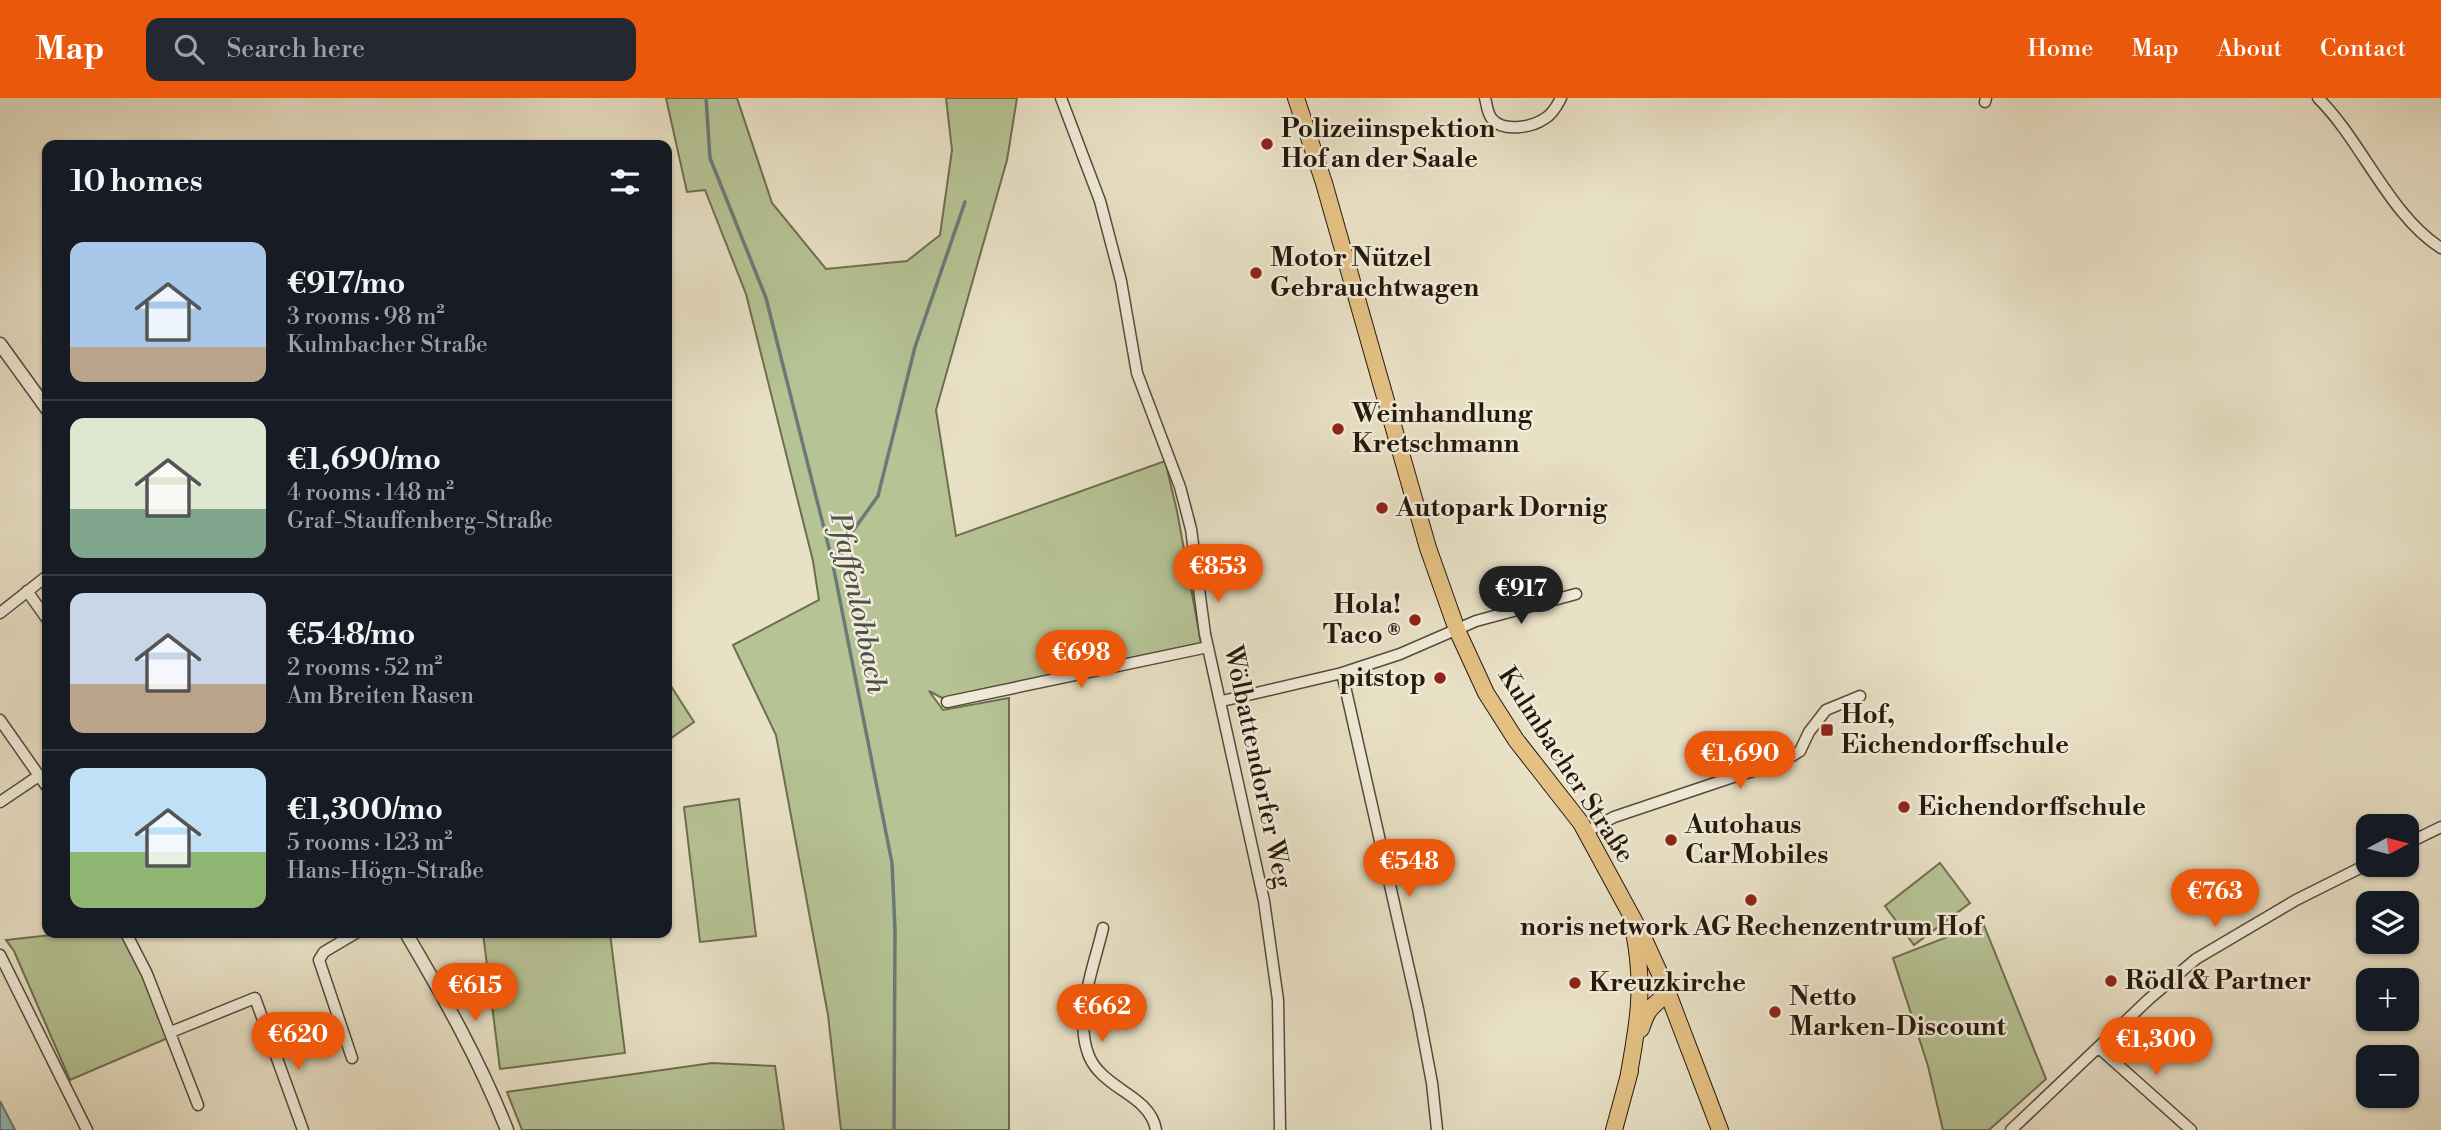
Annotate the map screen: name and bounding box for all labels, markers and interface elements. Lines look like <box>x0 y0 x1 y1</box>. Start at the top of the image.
search box <box>146 18 636 81</box>
text: Map <box>35 29 104 70</box>
icon: search <box>170 30 208 68</box>
text: Search here <box>226 33 365 65</box>
text: Home <box>2028 34 2093 64</box>
text: Map <box>2131 34 2179 64</box>
text: About <box>2217 34 2282 64</box>
text: Contact <box>2320 34 2406 64</box>
place label: Polizeiinspektion Hof an der Saale <box>1281 113 1495 175</box>
marker: Polizeiinspektion Hof an der Saale <box>1259 136 1275 152</box>
text: 10 homes <box>70 163 203 201</box>
icon: filters <box>606 163 644 201</box>
place label: Motor Nützel Gebrauchtwagen <box>1270 242 1479 304</box>
text: €917/mo <box>287 265 405 303</box>
marker: Motor Nützel Gebrauchtwagen <box>1248 265 1264 281</box>
icon: home <box>126 270 210 354</box>
text: 3 rooms · 98 m² <box>287 303 444 331</box>
text: Kulmbacher Straße <box>287 331 488 359</box>
place label: Weinhandlung Kretschmann <box>1351 398 1534 460</box>
marker: Weinhandlung Kretschmann <box>1330 421 1346 437</box>
text: €1,690/mo <box>287 441 441 479</box>
icon: home <box>126 446 210 530</box>
text: 4 rooms · 148 m² <box>287 479 454 507</box>
place label: Autopark Dornig <box>1395 492 1608 524</box>
marker: Autopark Dornig <box>1374 500 1390 516</box>
text: Graf-Stauffenberg-Straße <box>287 507 553 535</box>
water label: Pfaffenlohbach <box>822 508 894 697</box>
pin: €853 <box>1177 545 1259 604</box>
text: €853 <box>1189 553 1247 581</box>
pin: €917 <box>1480 566 1562 626</box>
text: €917 <box>1495 575 1547 603</box>
place label: Hola! Taco ® <box>1323 589 1401 651</box>
marker: Hola! Taco ® <box>1407 612 1423 628</box>
text: €548/mo <box>287 616 416 654</box>
icon: home <box>126 621 210 705</box>
pin: €698 <box>1040 630 1122 690</box>
text: €698 <box>1052 639 1110 667</box>
street label: Wölbattendorfer Weg <box>1216 642 1299 892</box>
text: 2 rooms · 52 m² <box>287 654 443 682</box>
street label: Kulmbacher Straße <box>1491 661 1641 869</box>
place label: pitstop <box>1339 662 1426 694</box>
marker: pitstop <box>1432 670 1448 686</box>
text: Am Breiten Rasen <box>287 682 474 710</box>
place label: Hof, Eichendorffschule <box>1841 699 2069 761</box>
marker: Hof, Eichendorffschule <box>1819 722 1835 738</box>
pin: €1,690 <box>1683 732 1797 791</box>
text: €1,690 <box>1700 740 1780 768</box>
text: €1,300/mo <box>287 791 443 829</box>
place label: Eichendorffschule <box>1918 791 2146 823</box>
icon: home <box>126 796 210 880</box>
marker: Eichendorffschule <box>1896 799 1912 815</box>
place label: Autohaus CarMobiles <box>1684 809 1828 871</box>
north arrow <box>2356 814 2418 877</box>
map controls <box>2356 814 2419 1108</box>
text: 5 rooms · 123 m² <box>287 829 453 857</box>
marker: Autohaus CarMobiles <box>1663 832 1679 848</box>
pin: €548 <box>1368 840 1450 899</box>
text: €548 <box>1379 848 1439 876</box>
text: Hans-Högn-Straße <box>287 857 484 885</box>
pin: €763 <box>2174 870 2256 929</box>
text: €763 <box>2187 878 2243 906</box>
button: layers <box>2356 891 2419 954</box>
marker: noris network AG Rechenzentrum Hof <box>1743 892 1759 908</box>
place label: noris network AG Rechenzentrum Hof <box>1520 911 1985 943</box>
pin: €615 <box>434 964 516 1023</box>
place label: Rödl & Partner <box>2125 965 2311 997</box>
place label: Kreuzkirche <box>1589 967 1746 999</box>
button: + <box>2356 968 2419 1031</box>
text: €615 <box>448 972 502 1000</box>
marker: Rödl & Partner <box>2103 973 2119 989</box>
marker: Kreuzkirche <box>1567 975 1583 991</box>
place label: Netto Marken-Discount <box>1789 981 2007 1043</box>
pin: €662 <box>1061 984 1143 1044</box>
text: €662 <box>1073 993 1131 1021</box>
marker: Netto Marken-Discount <box>1767 1004 1783 1020</box>
pin: €620 <box>257 1012 339 1072</box>
pin: €1,300 <box>2099 1018 2213 1077</box>
text: €620 <box>268 1021 328 1049</box>
text: €1,300 <box>2116 1026 2196 1054</box>
button: − <box>2356 1045 2419 1108</box>

